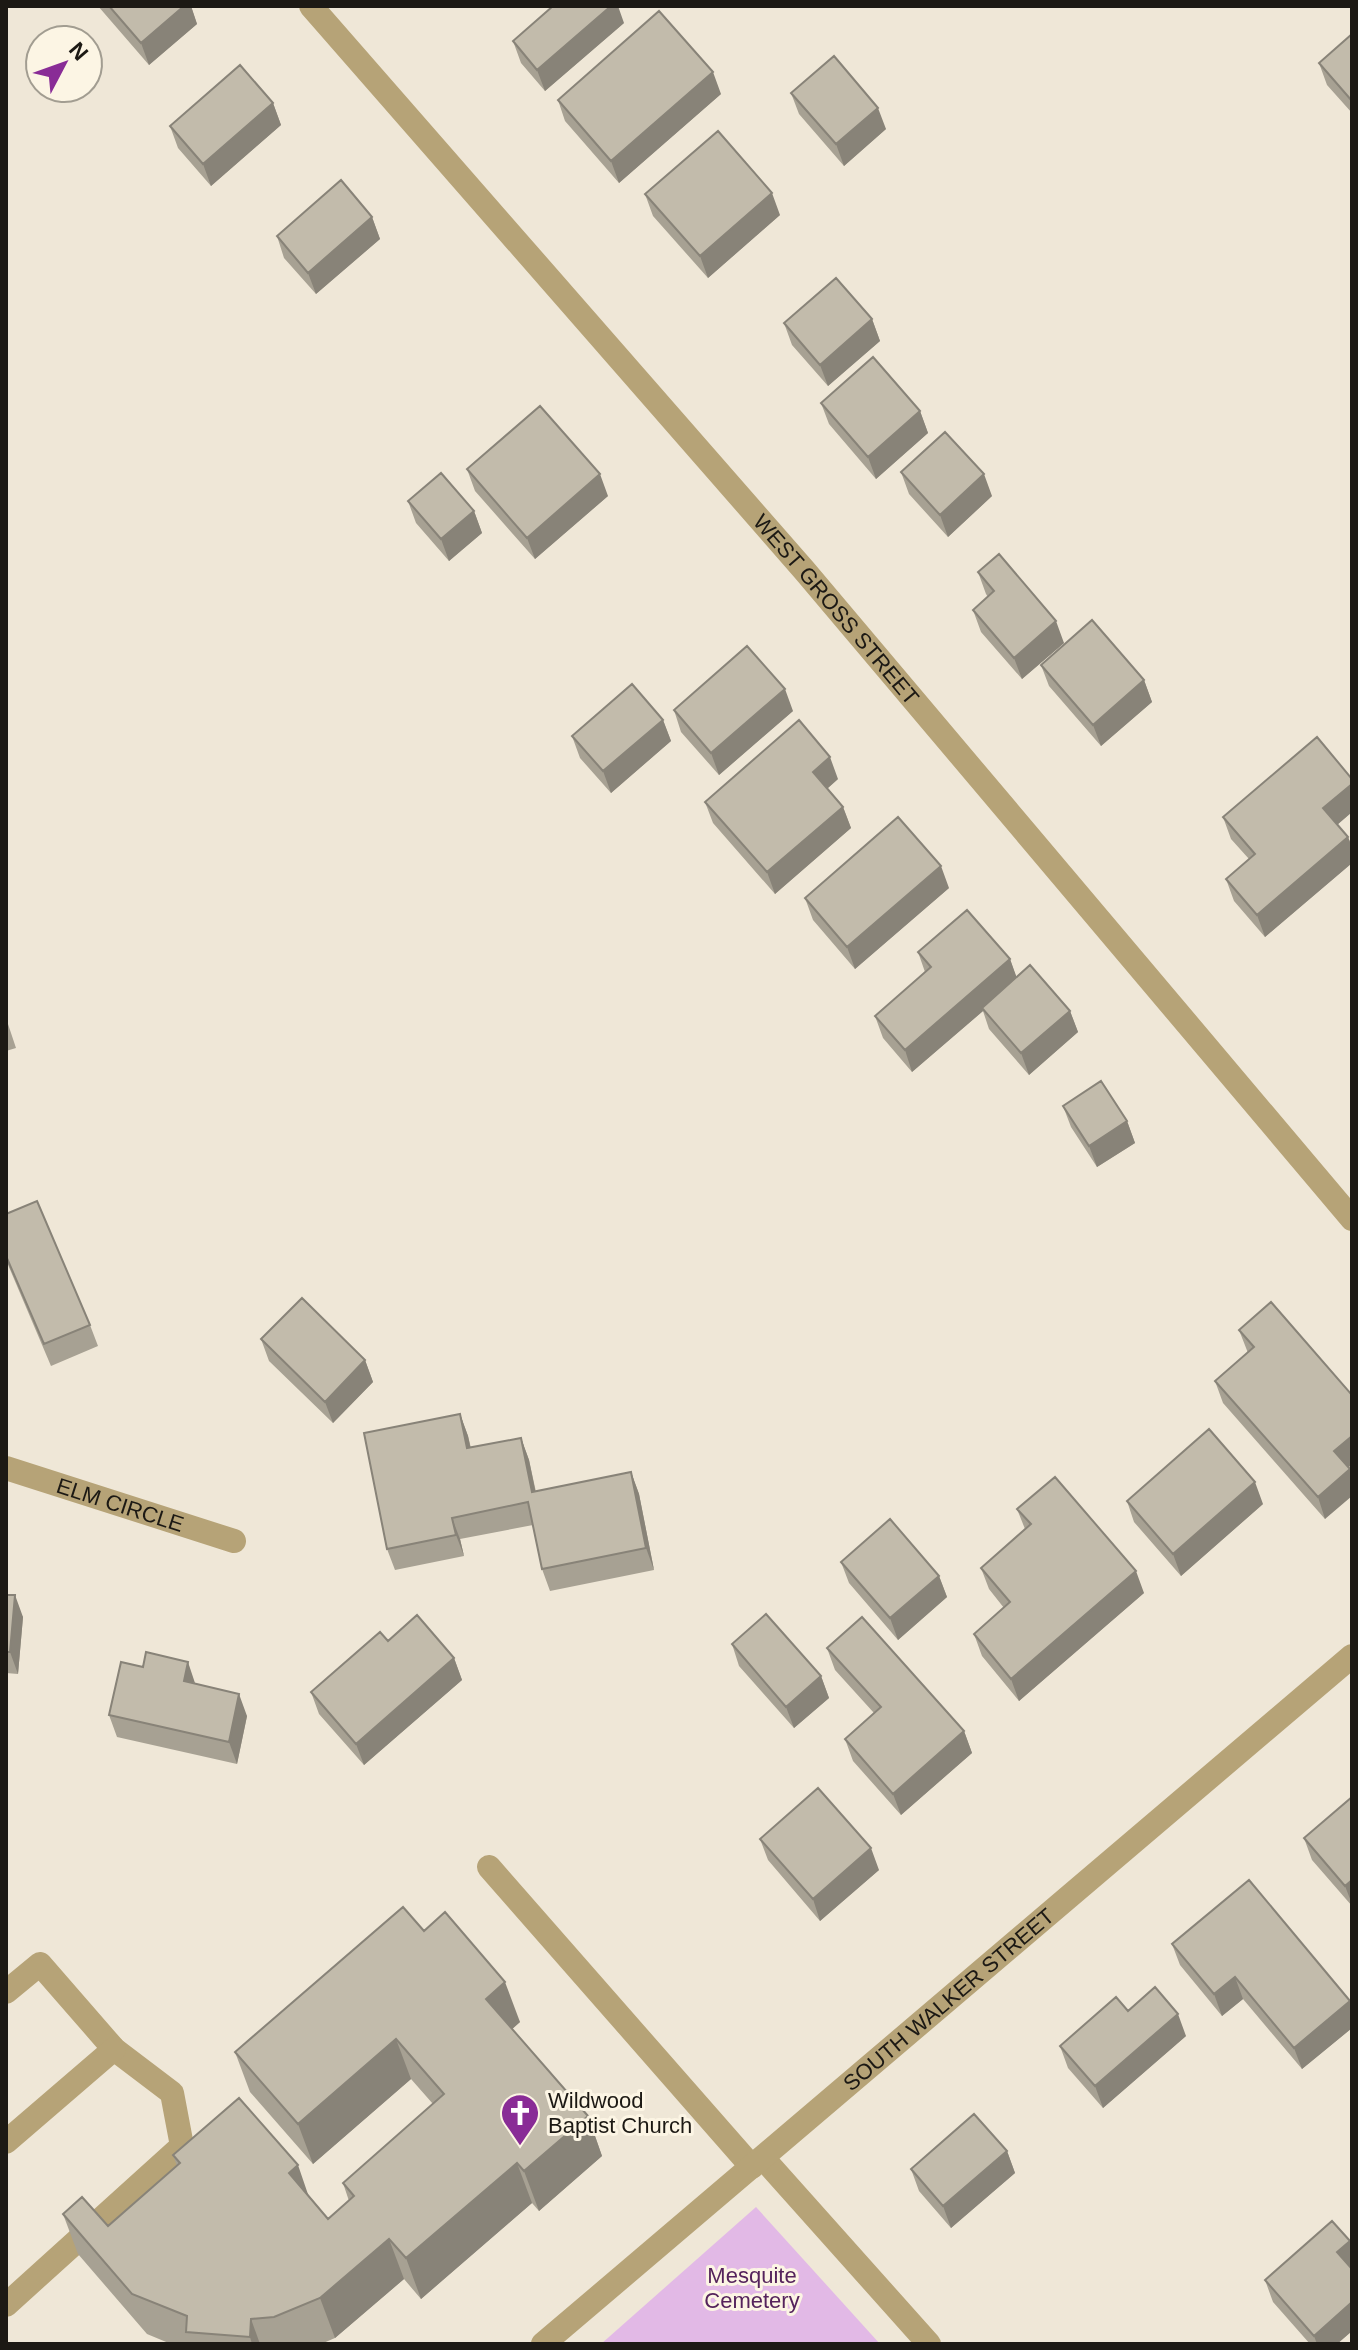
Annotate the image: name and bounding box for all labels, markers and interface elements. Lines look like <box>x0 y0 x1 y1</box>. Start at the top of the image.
north arrow <box>24 24 104 104</box>
text: N <box>64 37 93 65</box>
street label: WEST GROSS STREET <box>748 509 924 710</box>
street label: ELM CIRCLE <box>53 1473 187 1537</box>
street label: SOUTH WALKER STREET <box>838 1903 1059 2096</box>
place label: Wildwood Baptist Church <box>548 2088 692 2138</box>
church icon: Wildwood Baptist Church <box>499 2092 541 2147</box>
park label: Mesquite Cemetery <box>704 2263 800 2313</box>

